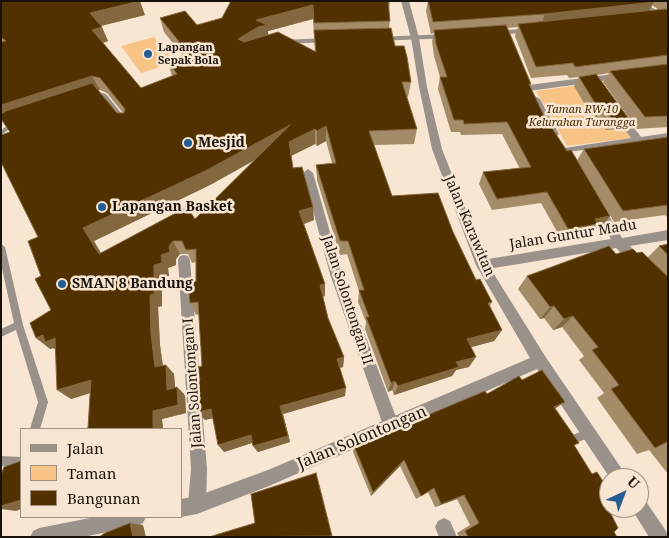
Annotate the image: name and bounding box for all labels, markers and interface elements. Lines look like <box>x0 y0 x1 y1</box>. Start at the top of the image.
place label: Lapangan Sepak Bola <box>158 41 219 67</box>
marker: Lapangan Sepak Bola <box>142 48 154 60</box>
park label: Taman RW 10 Kelurahan Turangga <box>529 103 635 129</box>
place label: Mesjid <box>198 135 245 151</box>
marker: Mesjid <box>182 137 194 149</box>
street label: Jalan Karawitan <box>440 173 498 279</box>
place label: Lapangan Basket <box>112 199 232 215</box>
marker: Lapangan Basket <box>96 201 108 213</box>
street label: Jalan Guntur Madu <box>508 217 638 253</box>
street label: Jalan Solontongan II <box>318 233 376 367</box>
place label: SMAN 8 Bandung <box>72 276 193 292</box>
marker: SMAN 8 Bandung <box>56 278 68 290</box>
street label: Jalan Solontongan I <box>180 317 206 449</box>
street label: Jalan Solontongan <box>294 402 430 474</box>
legend <box>20 428 182 518</box>
text: Jalan <box>67 438 104 458</box>
text: Taman <box>67 463 117 483</box>
north arrow <box>599 468 649 518</box>
text: U <box>624 472 644 493</box>
text: Bangunan <box>67 488 140 508</box>

